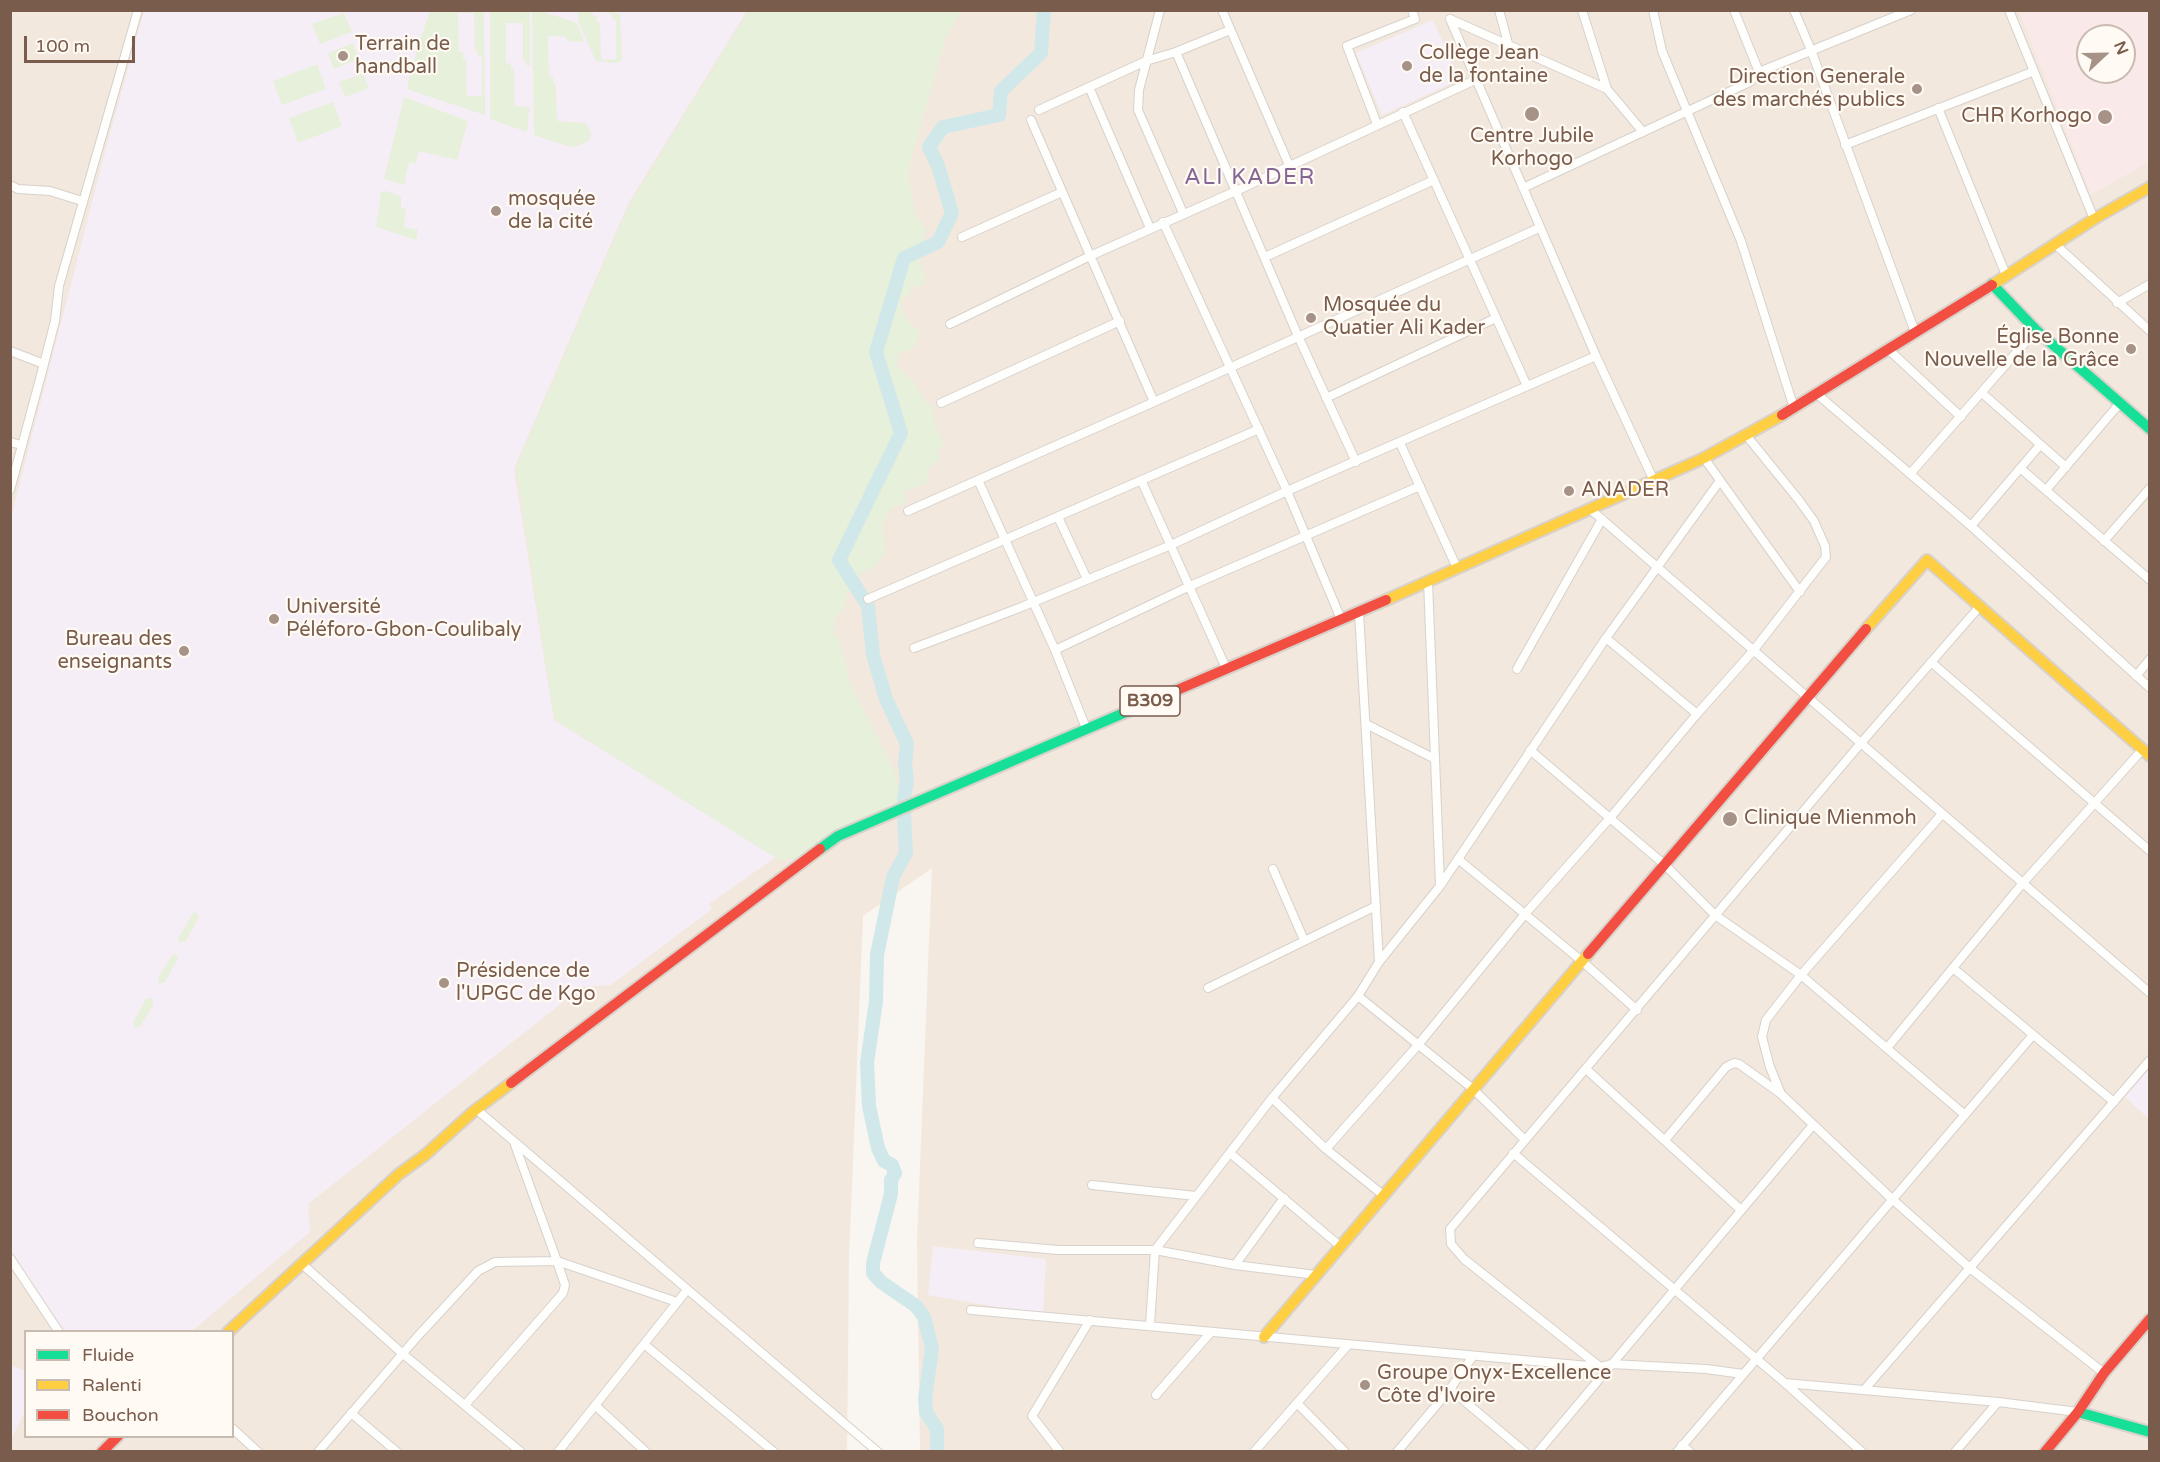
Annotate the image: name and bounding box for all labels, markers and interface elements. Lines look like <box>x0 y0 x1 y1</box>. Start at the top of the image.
scale bar <box>27 24 138 62</box>
north arrow <box>2076 24 2136 84</box>
place label: Terrain de handball <box>355 33 450 80</box>
text: 100 m <box>35 35 90 57</box>
text: N <box>2109 38 2133 58</box>
place label: Collège Jean de la fontaine <box>1419 42 1548 89</box>
marker: Terrain de handball <box>336 49 350 63</box>
marker: Collège Jean de la fontaine <box>1400 59 1414 73</box>
place label: Direction Generale des marchés publics <box>1713 66 1905 113</box>
marker: Direction Generale des marchés publics <box>1910 82 1924 96</box>
marker: Centre Jubile Korhogo <box>1523 105 1541 123</box>
place label: CHR Korhogo <box>1961 105 2092 129</box>
marker: CHR Korhogo <box>2096 108 2114 126</box>
place label: Centre Jubile Korhogo <box>1470 125 1594 172</box>
district label: ALI KADER <box>1184 165 1316 191</box>
place label: mosquée de la cité <box>508 188 596 235</box>
marker: mosquée de la cité <box>489 204 503 218</box>
place label: Mosquée du Quatier Ali Kader <box>1323 294 1485 341</box>
marker: Mosquée du Quatier Ali Kader <box>1304 311 1318 325</box>
place label: Église Bonne Nouvelle de la Grâce <box>1924 326 2119 373</box>
marker: Église Bonne Nouvelle de la Grâce <box>2124 342 2138 356</box>
place label: ANADER <box>1581 479 1669 503</box>
marker: ANADER <box>1562 484 1576 498</box>
place label: Université Péléforo-Gbon-Coulibaly <box>286 596 521 643</box>
marker: Université Péléforo-Gbon-Coulibaly <box>267 612 281 626</box>
place label: Bureau des enseignants <box>57 628 172 675</box>
marker: Bureau des enseignants <box>177 644 191 658</box>
road number: B309 <box>1120 686 1180 716</box>
place label: Clinique Mienmoh <box>1744 807 1917 831</box>
marker: Clinique Mienmoh <box>1721 810 1739 828</box>
place label: Présidence de l'UPGC de Kgo <box>456 960 596 1007</box>
marker: Présidence de l'UPGC de Kgo <box>437 976 451 990</box>
legend <box>24 1330 234 1438</box>
text: Fluide <box>82 1344 134 1366</box>
place label: Groupe Onyx-Excellence Côte d'Ivoire <box>1377 1362 1611 1409</box>
text: Ralenti <box>82 1374 142 1396</box>
marker: Groupe Onyx-Excellence Côte d'Ivoire <box>1358 1378 1372 1392</box>
text: Bouchon <box>82 1404 159 1426</box>

